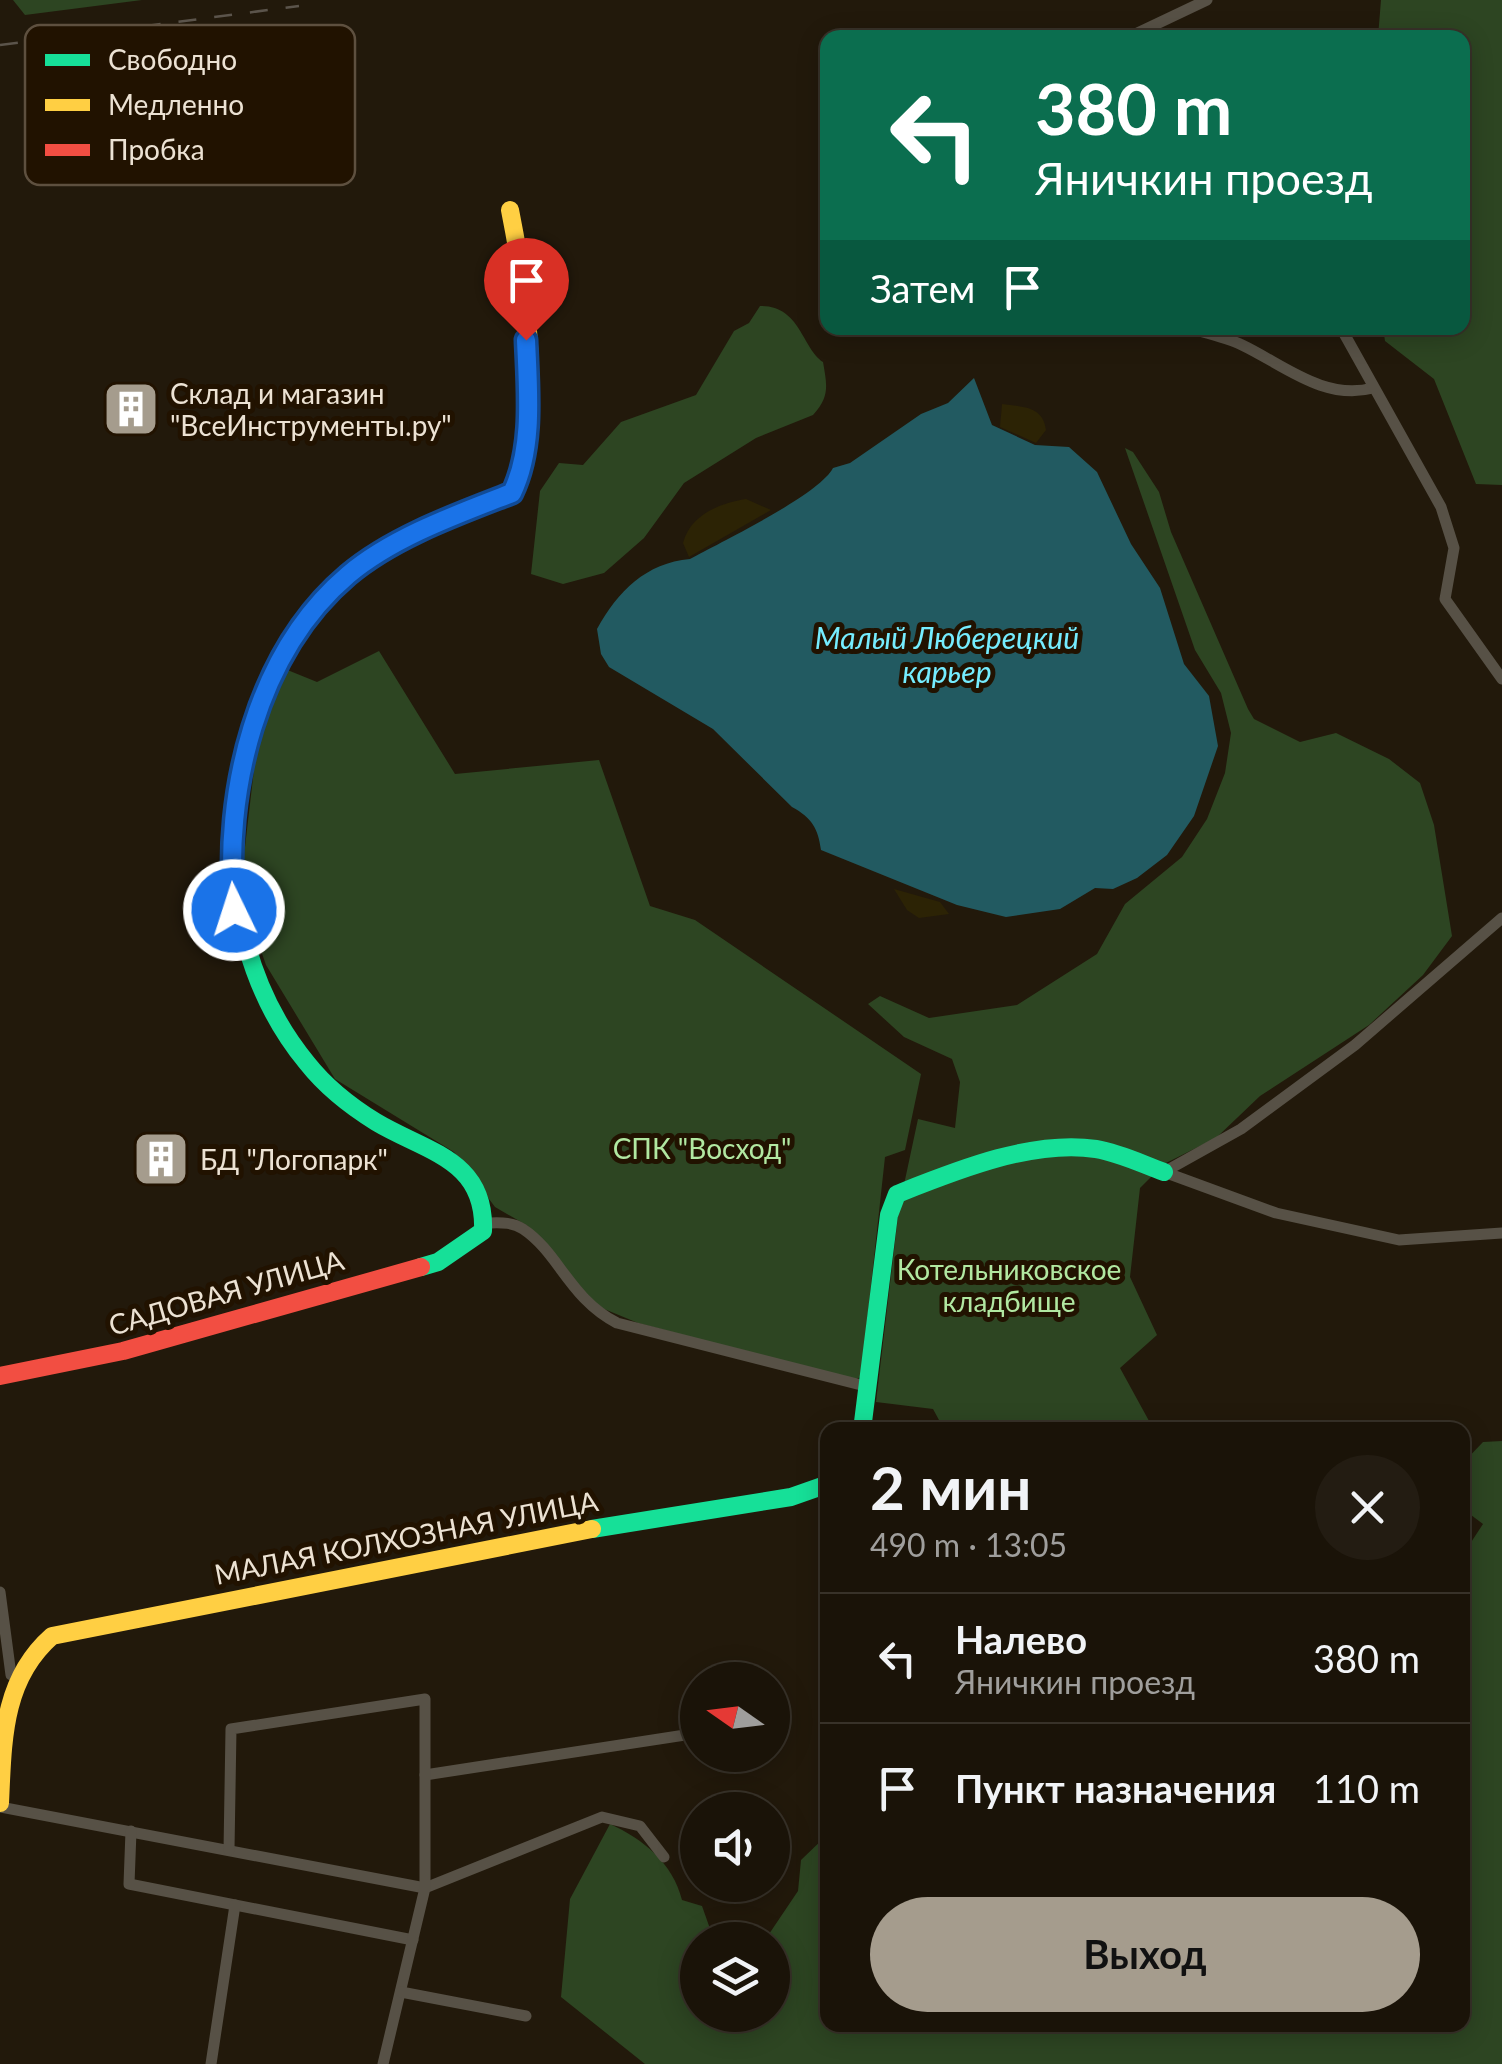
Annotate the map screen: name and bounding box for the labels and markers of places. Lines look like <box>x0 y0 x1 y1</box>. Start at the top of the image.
pin <box>484 238 569 341</box>
place label: Склад и магазин "ВсеИнструменты.ру" <box>170 376 452 442</box>
building icon: Склад и магазин "ВсеИнструменты.ру" <box>101 379 161 439</box>
building icon: БД "Логопарк" <box>131 1129 191 1189</box>
place label: БД "Логопарк" <box>200 1142 388 1176</box>

